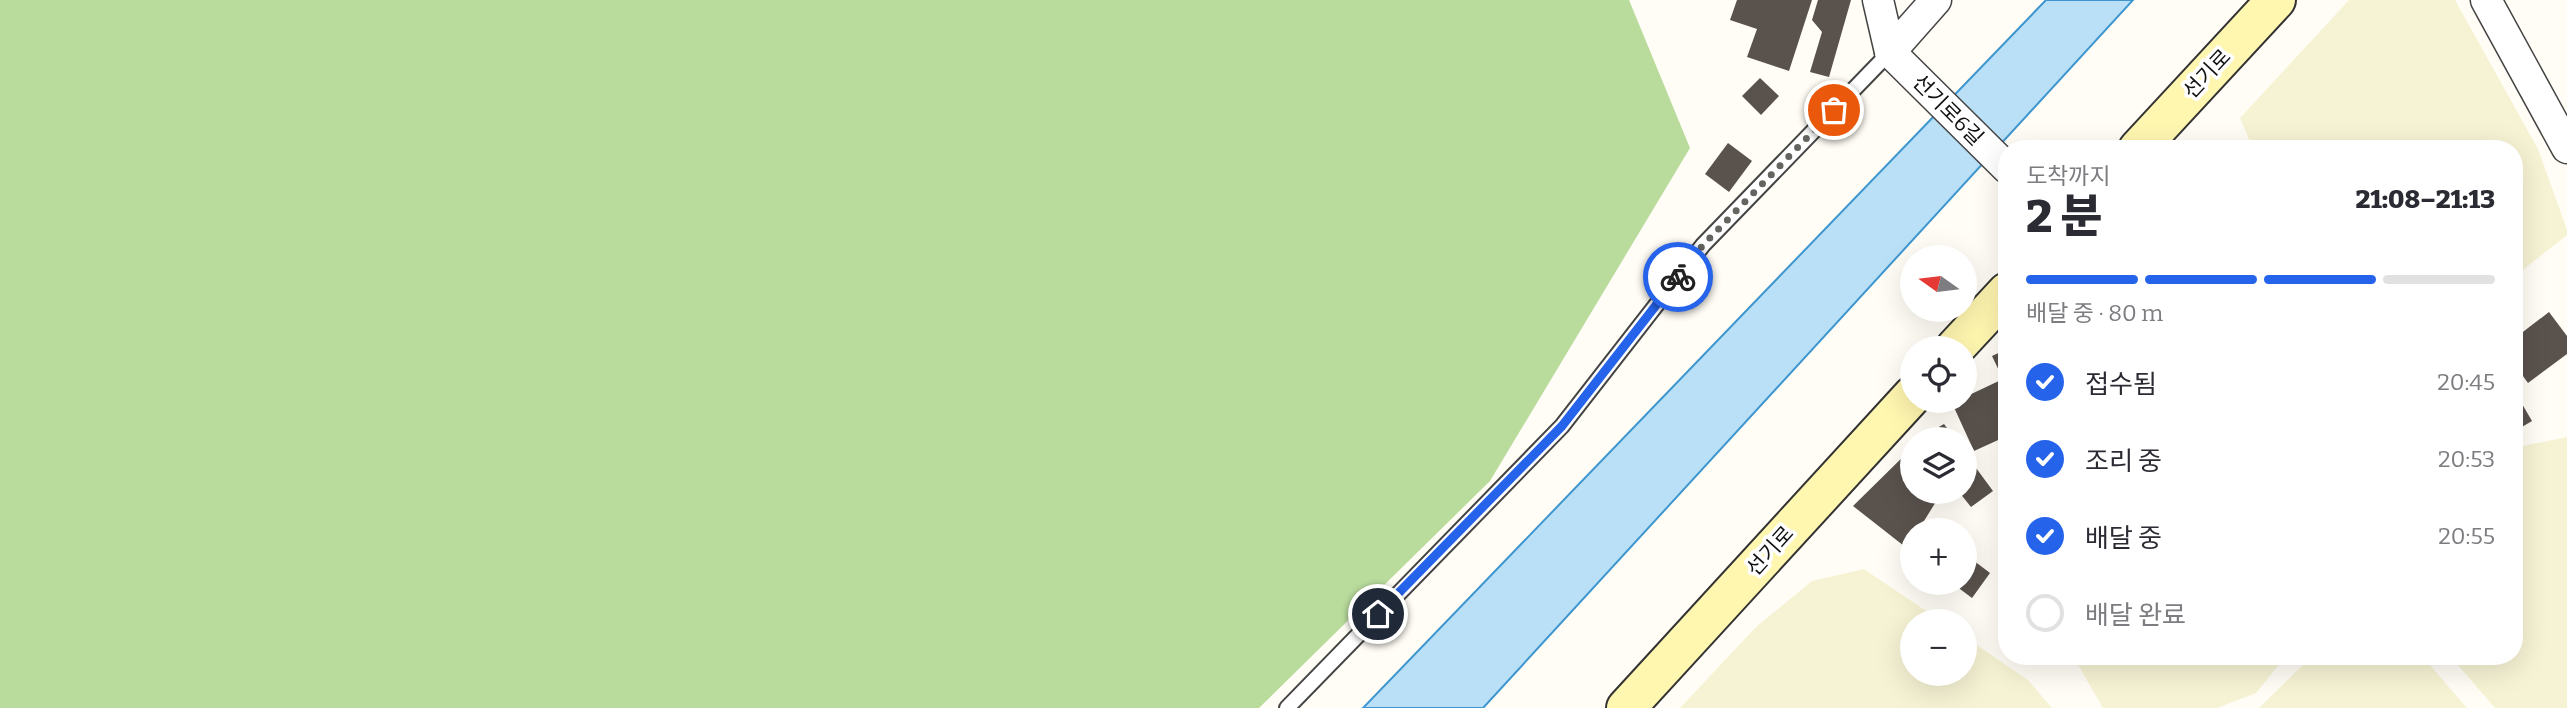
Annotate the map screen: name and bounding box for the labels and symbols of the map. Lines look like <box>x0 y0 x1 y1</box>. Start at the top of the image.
street label: 선기로 <box>2178 44 2236 104</box>
street label: 선기로6길 <box>1907 69 1989 151</box>
pin <box>1804 80 1864 140</box>
courier <box>1643 242 1713 312</box>
north arrow <box>1900 245 1978 322</box>
street label: 선기로 <box>1741 521 1799 581</box>
pin <box>1348 584 1408 644</box>

